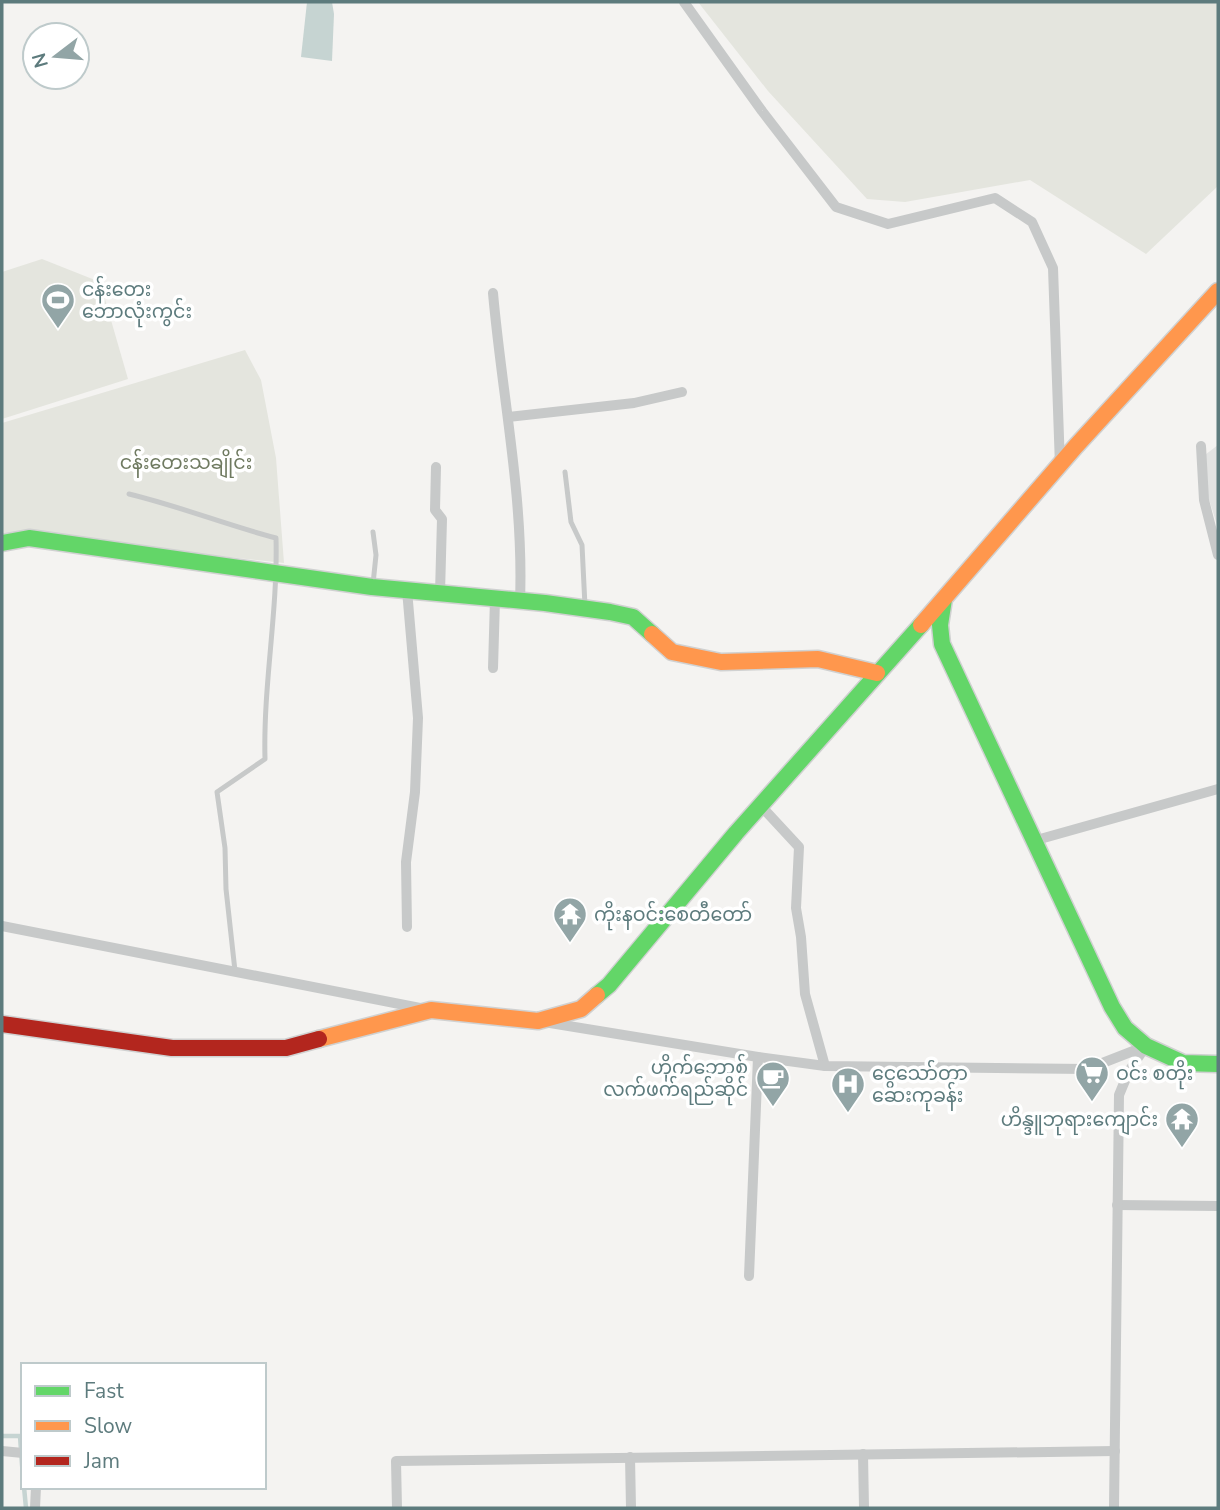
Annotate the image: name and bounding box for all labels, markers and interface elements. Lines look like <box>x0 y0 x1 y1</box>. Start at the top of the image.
north arrow <box>21 21 91 91</box>
text: N <box>26 50 55 71</box>
place label: ငန်းတေး ဘောလုံးကွင်း <box>82 275 192 328</box>
sports icon: ငန်းတေး ဘောလုံးကွင်း <box>39 281 77 330</box>
park label: ငန်းတေးသချိုင်း <box>120 448 252 478</box>
temple icon: ကိုးနဝင်းစေတီတော် <box>551 895 589 944</box>
place label: ကိုးနဝင်းစေတီတော် <box>594 900 752 931</box>
place label: ဟိုက်ဘော့စ် လက်ဖက်ရည်ဆိုင် <box>603 1053 748 1106</box>
supermarket icon: ဝင်း စတိုး <box>1073 1054 1111 1103</box>
cafe icon: ဟိုက်ဘော့စ် လက်ဖက်ရည်ဆိုင် <box>754 1059 792 1108</box>
place label: ငွေသော်တာ ဆေးကုခန်း <box>872 1059 968 1112</box>
place label: ဝင်း စတိုး <box>1116 1059 1193 1090</box>
hospital icon: ငွေသော်တာ ဆေးကုခန်း <box>829 1065 867 1114</box>
temple icon: ဟိန္ဒူဘုရားကျောင်း <box>1163 1100 1201 1149</box>
place label: ဟိန္ဒူဘုရားကျောင်း <box>1001 1105 1158 1136</box>
legend <box>21 1363 266 1489</box>
text: Fast <box>84 1377 124 1405</box>
text: Slow <box>84 1412 133 1440</box>
text: Jam <box>83 1447 120 1475</box>

